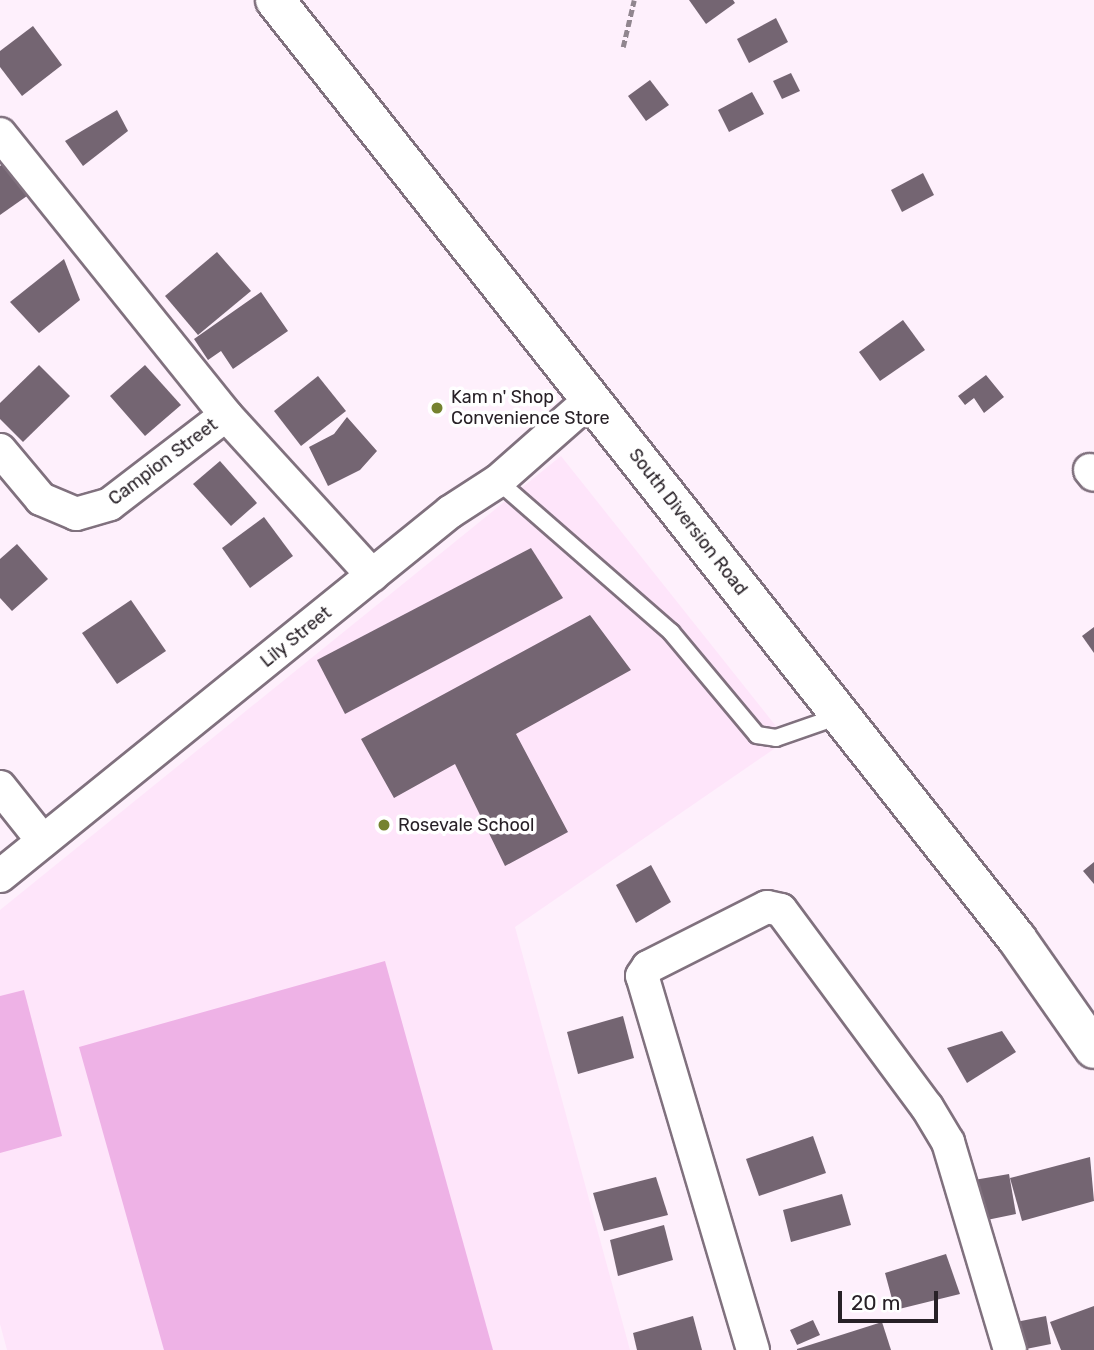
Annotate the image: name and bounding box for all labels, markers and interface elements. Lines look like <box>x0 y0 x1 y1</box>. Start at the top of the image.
place label: Kam n' Shop Convenience Store <box>451 387 610 430</box>
marker: Kam n' Shop Convenience Store <box>429 400 445 416</box>
street label: Campion Street <box>104 414 222 510</box>
street label: South Diversion Road <box>624 444 752 600</box>
street label: Lily Street <box>256 602 336 672</box>
place label: Rosevale School <box>398 814 534 836</box>
marker: Rosevale School <box>376 817 392 833</box>
scale bar <box>842 1276 942 1320</box>
text: 20 m <box>851 1290 900 1315</box>

